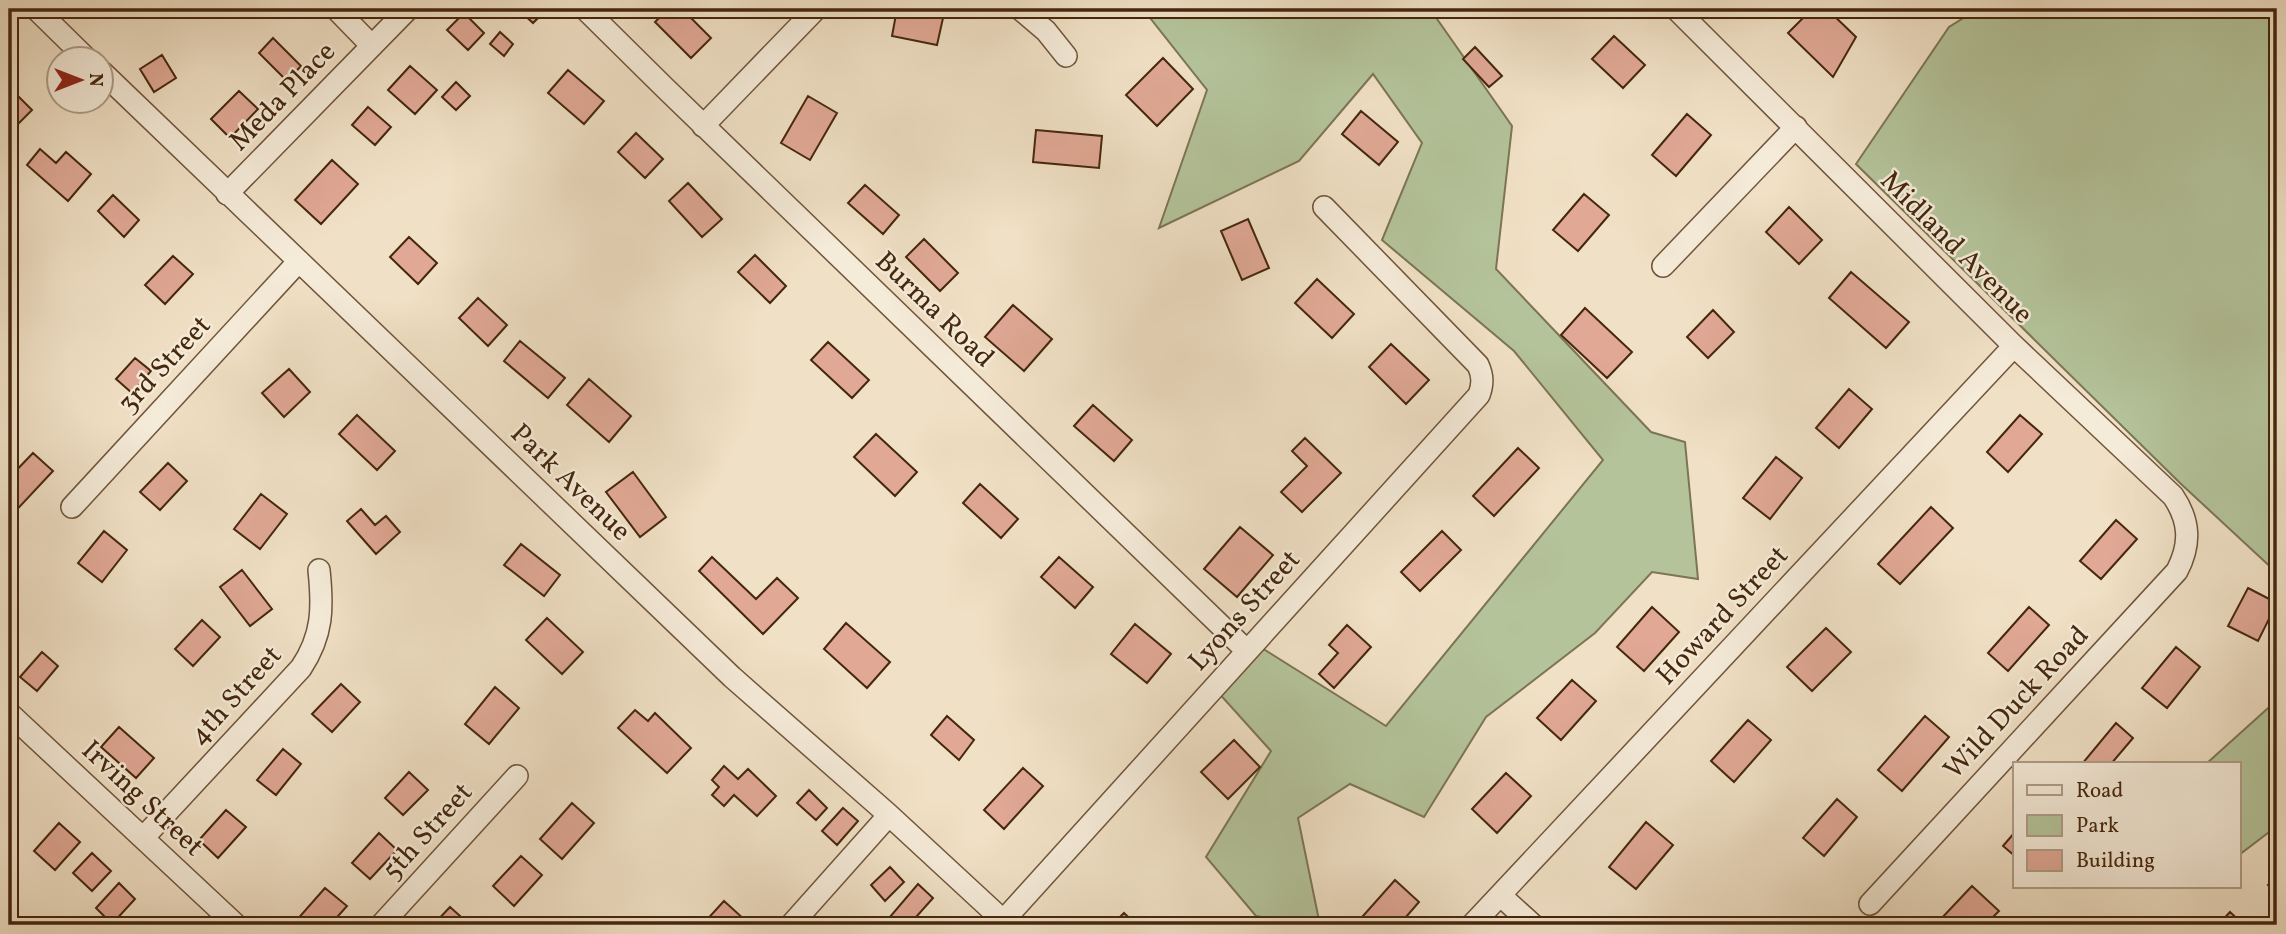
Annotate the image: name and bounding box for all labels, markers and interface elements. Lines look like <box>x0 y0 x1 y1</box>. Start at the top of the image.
street label: Meda Place <box>221 34 345 160</box>
north arrow <box>46 46 116 116</box>
text: N <box>82 73 108 87</box>
street label: Midland Avenue <box>1871 163 2041 333</box>
street label: Burma Road <box>866 243 1002 377</box>
street label: 3rd Street <box>110 307 220 423</box>
street label: Park Avenue <box>501 415 639 551</box>
street label: Howard Street <box>1648 538 1798 694</box>
street label: Lyons Street <box>1180 542 1310 680</box>
street label: Wild Duck Road <box>1935 617 2099 789</box>
street label: 4th Street <box>181 638 291 754</box>
street label: Irving Street <box>72 732 212 866</box>
legend <box>2013 762 2240 888</box>
street label: 5th Street <box>374 775 482 889</box>
text: Road <box>2076 777 2123 806</box>
text: Park <box>2076 812 2119 841</box>
text: Building <box>2076 847 2155 876</box>

